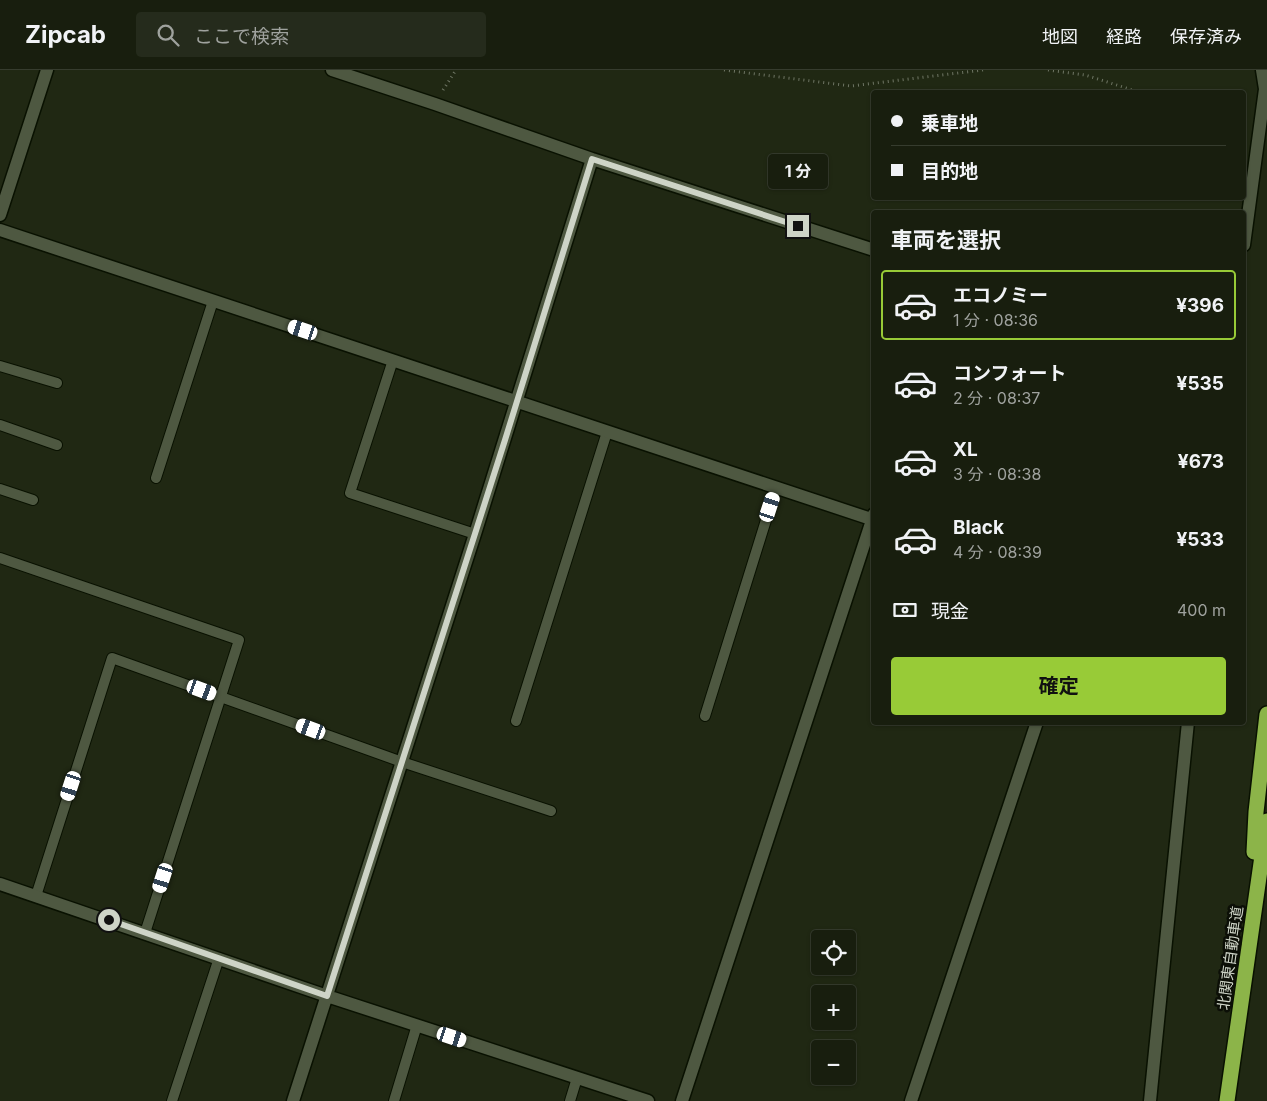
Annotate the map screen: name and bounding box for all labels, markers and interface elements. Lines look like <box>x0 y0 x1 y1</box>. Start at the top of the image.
search box <box>136 12 486 57</box>
text: Zipcab <box>25 20 106 49</box>
icon: search <box>154 21 182 49</box>
text: ここで検索 <box>194 25 289 48</box>
text: 地図 <box>1042 26 1078 47</box>
text: 経路 <box>1106 26 1142 47</box>
text: 保存済み <box>1170 26 1242 47</box>
text: 乗車地 <box>921 112 978 135</box>
callout: 1 分 <box>768 154 828 188</box>
text: 目的地 <box>921 160 978 183</box>
text: 1 分 <box>785 161 811 181</box>
route end <box>787 215 809 237</box>
text: 車両を選択 <box>891 227 1001 253</box>
icon: car <box>893 283 938 328</box>
text: エコノミー <box>953 284 1048 307</box>
text: ¥396 <box>1176 294 1224 317</box>
text: 1 分 · 08:36 <box>953 310 1038 330</box>
car <box>286 318 319 342</box>
icon: car <box>893 361 938 406</box>
text: コンフォート <box>953 362 1066 385</box>
text: ¥535 <box>1177 372 1224 395</box>
text: 2 分 · 08:37 <box>953 388 1040 408</box>
text: XL <box>953 438 978 461</box>
icon: car <box>893 439 938 484</box>
text: ¥673 <box>1178 450 1224 473</box>
text: 3 分 · 08:38 <box>953 464 1041 484</box>
car <box>758 490 781 524</box>
text: Black <box>953 516 1004 539</box>
icon: car <box>893 517 938 562</box>
text: ¥533 <box>1176 528 1224 551</box>
text: 4 分 · 08:39 <box>953 542 1042 562</box>
icon: cash <box>891 596 919 624</box>
text: 現金 <box>931 600 969 623</box>
text: 400 m <box>1177 600 1226 620</box>
button: 確定 <box>891 657 1226 715</box>
car <box>185 678 218 702</box>
car <box>294 717 327 741</box>
car <box>59 769 82 803</box>
car <box>151 861 174 895</box>
street label: 北関東自動車道 <box>1213 905 1247 1011</box>
route start <box>98 909 120 931</box>
map controls <box>811 930 856 1085</box>
button: locate <box>811 930 856 975</box>
button: + <box>811 985 856 1030</box>
car <box>435 1025 468 1049</box>
button: − <box>811 1040 856 1085</box>

